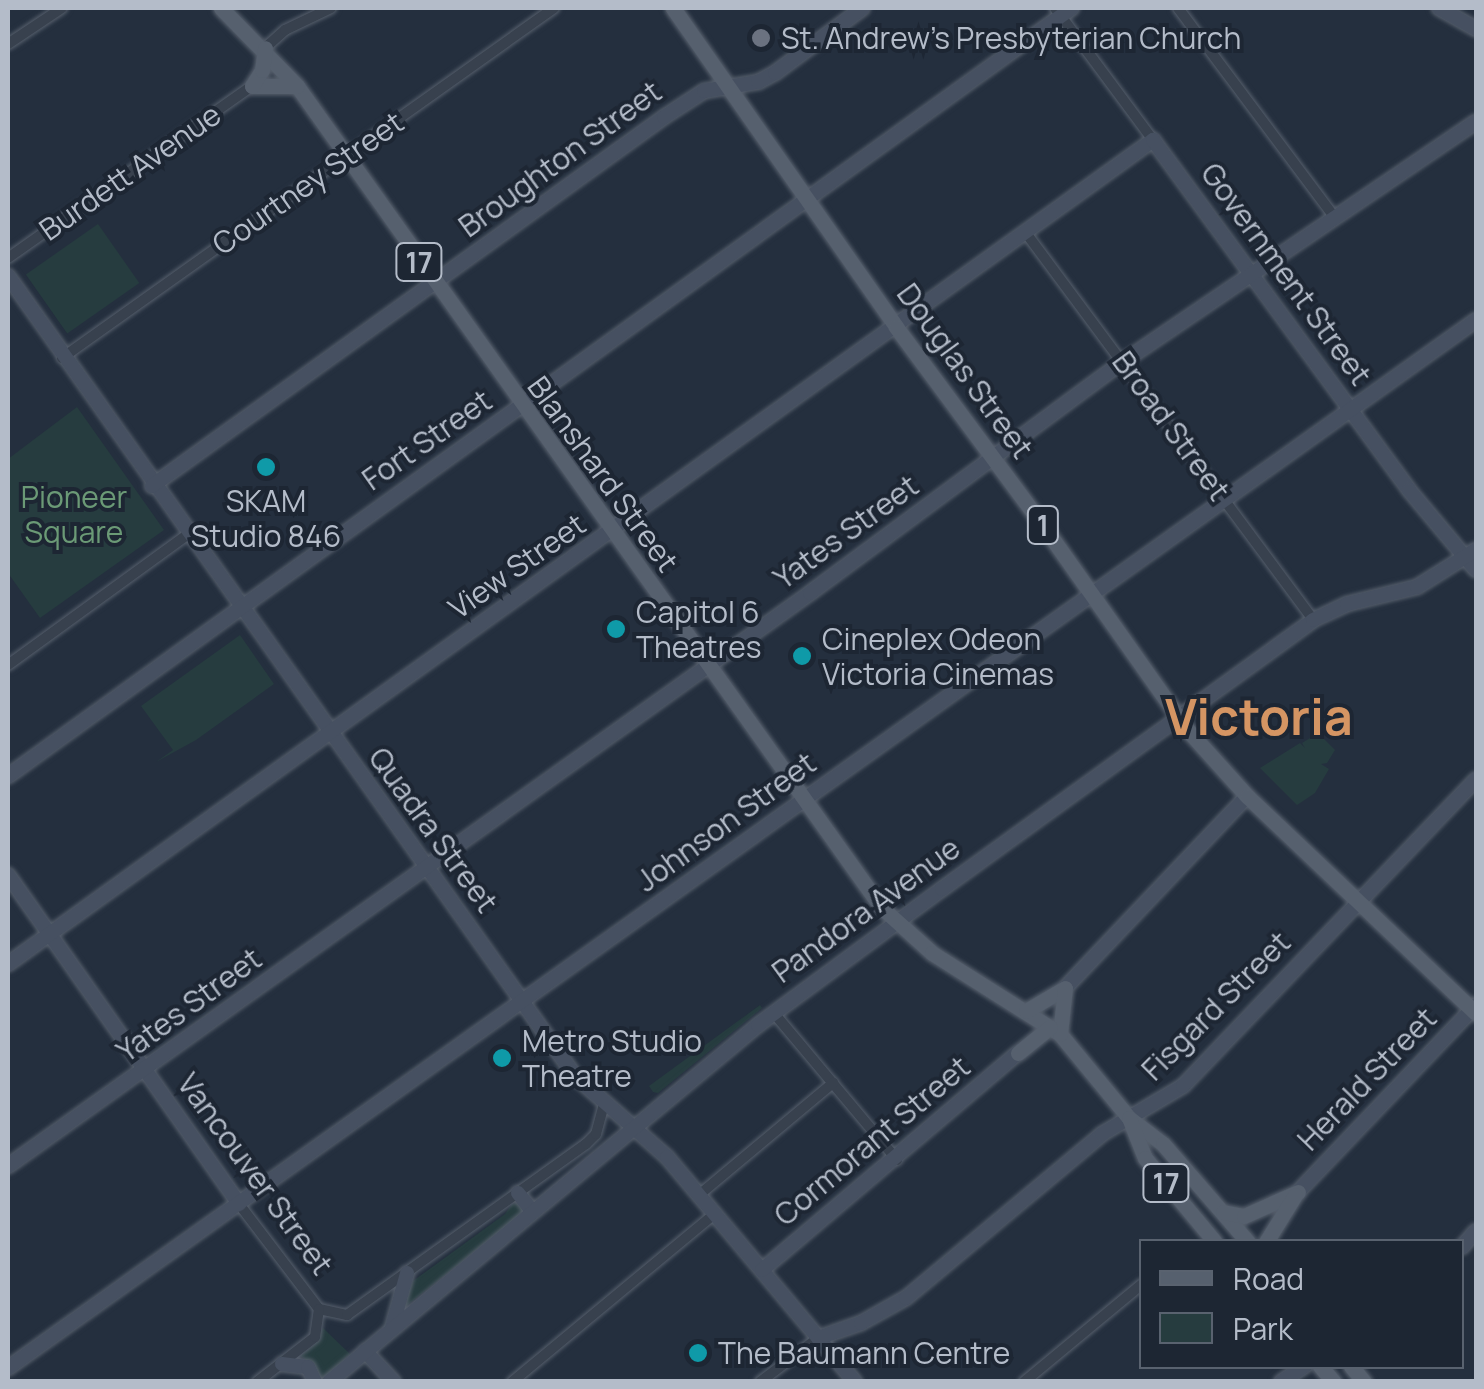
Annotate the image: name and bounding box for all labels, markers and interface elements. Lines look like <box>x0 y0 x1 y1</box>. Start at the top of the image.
place label: St. Andrew's Presbyterian Church <box>781 20 1241 56</box>
marker: St. Andrew's Presbyterian Church <box>750 27 772 49</box>
street label: Broughton Street <box>452 74 668 244</box>
street label: Burdett Avenue <box>32 96 228 248</box>
street label: Courtney Street <box>206 104 410 262</box>
street label: Government Street <box>1193 156 1379 392</box>
road number: 17 <box>394 239 444 285</box>
street label: Douglas Street <box>890 277 1040 465</box>
street label: Broad Street <box>1105 345 1237 507</box>
street label: Blanshard Street <box>520 369 686 579</box>
street label: Fort Street <box>356 382 498 498</box>
marker: SKAM Studio 846 <box>255 456 277 478</box>
street label: Yates Street <box>767 468 925 596</box>
park label: Pioneer Square <box>21 479 127 550</box>
place label: SKAM Studio 846 <box>191 483 341 554</box>
road number: 1 <box>1026 502 1060 548</box>
street label: View Street <box>442 506 592 626</box>
place label: Capitol 6 Theatres <box>636 594 761 664</box>
marker: Capitol 6 Theatres <box>605 618 627 640</box>
place label: Cineplex Odeon Victoria Cinemas <box>822 621 1054 692</box>
marker: Cineplex Odeon Victoria Cinemas <box>791 645 813 667</box>
district label: Victoria <box>1165 687 1353 747</box>
street label: Quadra Street <box>361 741 505 919</box>
street label: Johnson Street <box>629 745 823 899</box>
street label: Pandora Avenue <box>765 830 967 990</box>
street label: Fisgard Street <box>1134 924 1298 1088</box>
street label: Yates Street <box>110 941 268 1069</box>
street label: Herald Street <box>1290 1000 1444 1158</box>
place label: Metro Studio Theatre <box>522 1023 702 1094</box>
marker: Metro Studio Theatre <box>491 1047 513 1069</box>
street label: Cormorant Street <box>767 1049 977 1233</box>
street label: Vancouver Street <box>170 1066 340 1282</box>
road number: 17 <box>1141 1160 1191 1206</box>
legend <box>1139 1239 1464 1369</box>
text: Road <box>1233 1258 1304 1299</box>
text: Park <box>1233 1308 1293 1349</box>
place label: The Baumann Centre <box>718 1335 1010 1371</box>
marker: The Baumann Centre <box>687 1342 709 1364</box>

